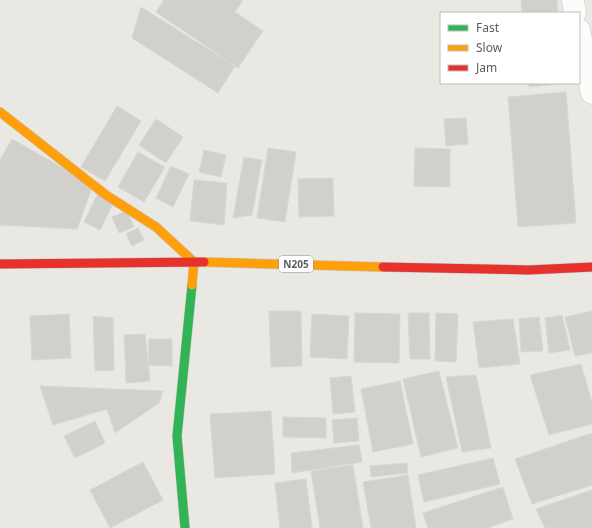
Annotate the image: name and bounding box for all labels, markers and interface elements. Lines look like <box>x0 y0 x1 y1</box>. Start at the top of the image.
legend <box>440 12 580 84</box>
text: Fast <box>476 19 500 36</box>
text: Slow <box>476 39 503 56</box>
text: Jam <box>475 59 497 76</box>
road number: N205 <box>279 256 313 272</box>

